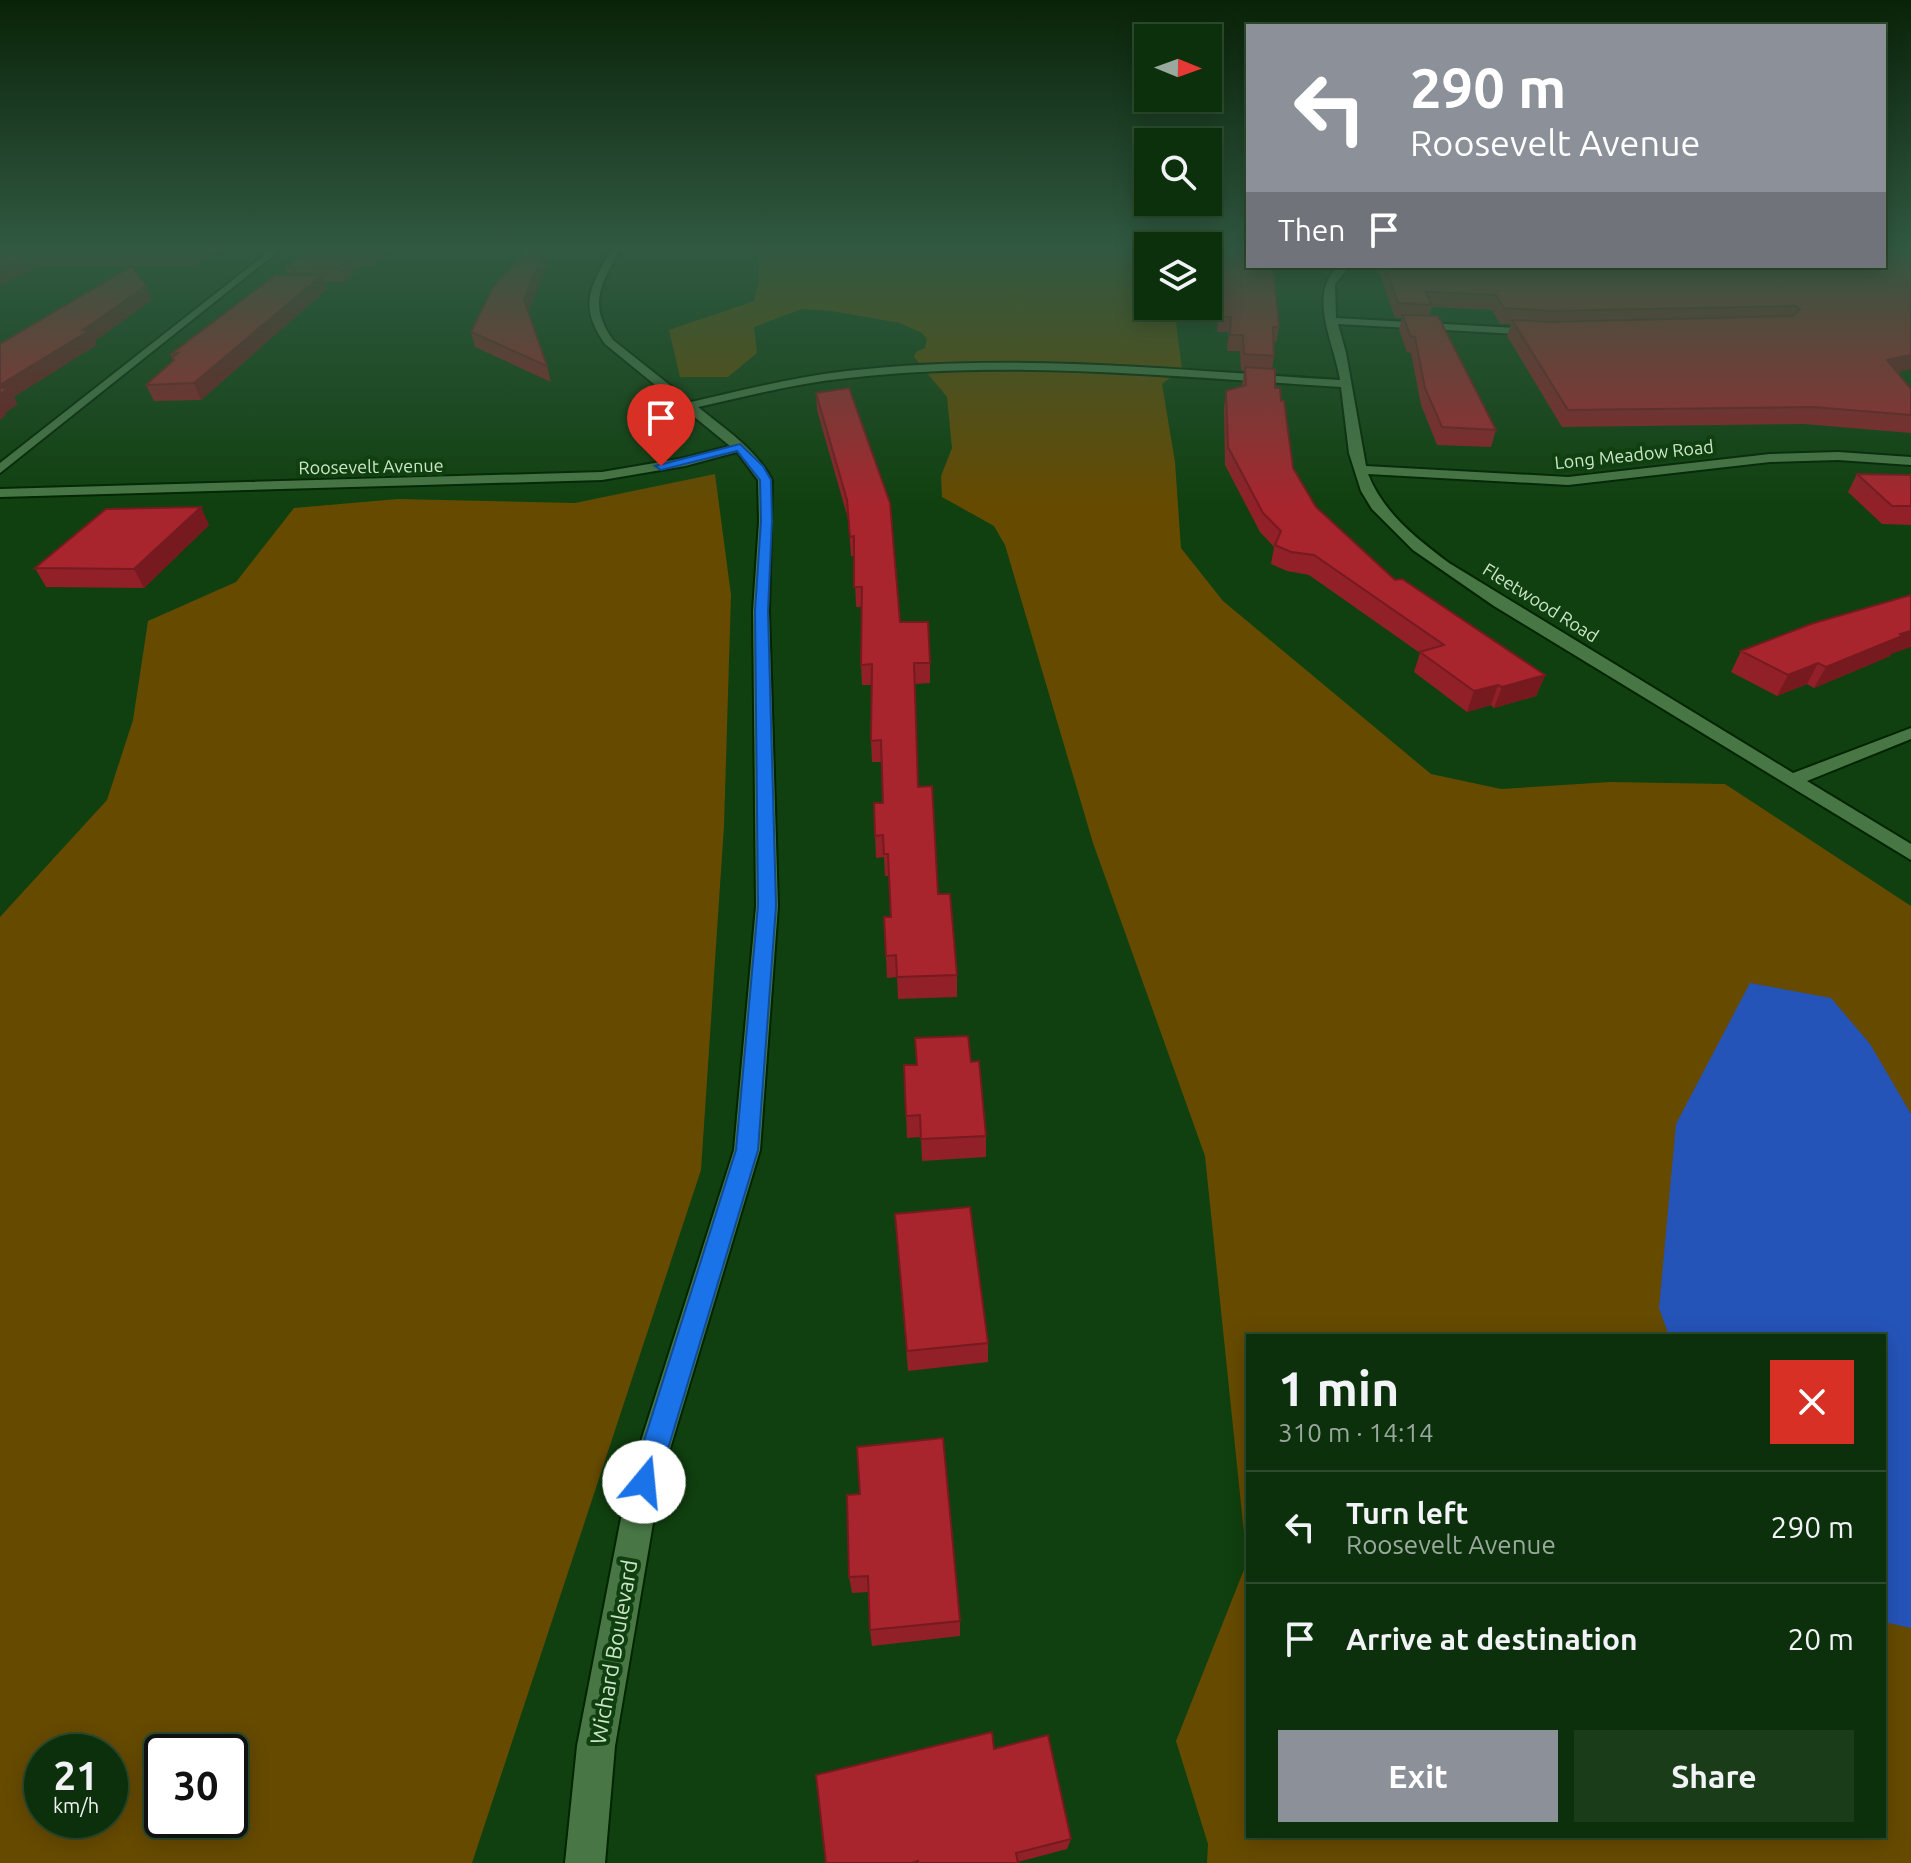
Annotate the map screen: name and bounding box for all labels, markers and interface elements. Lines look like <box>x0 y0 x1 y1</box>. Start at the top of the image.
north arrow <box>1134 24 1222 112</box>
map controls <box>1134 24 1222 320</box>
icon: left <box>1278 56 1382 160</box>
text: 290 m <box>1410 56 1566 119</box>
text: Roosevelt Avenue <box>1410 122 1700 163</box>
button: search <box>1134 128 1222 216</box>
icon: arrive <box>1362 208 1406 252</box>
text: Then <box>1278 213 1346 247</box>
button: layers <box>1134 232 1222 320</box>
pin <box>627 384 695 466</box>
icon: arrive <box>639 396 683 440</box>
street label: Long Meadow Road <box>1553 436 1715 472</box>
street label: Roosevelt Avenue <box>298 455 444 477</box>
street label: Fleetwood Road <box>1480 558 1602 646</box>
button: close <box>1770 1360 1854 1444</box>
text: 1 min <box>1278 1361 1399 1415</box>
text: 310 m · 14:14 <box>1278 1418 1434 1447</box>
position arrow <box>602 1440 686 1524</box>
text: Turn left <box>1346 1496 1468 1530</box>
icon: left <box>1278 1505 1322 1549</box>
text: 290 m <box>1770 1510 1854 1544</box>
text: Roosevelt Avenue <box>1346 1530 1556 1559</box>
street label: Wichard Boulevard <box>584 1558 642 1746</box>
icon: arrive <box>1278 1617 1322 1661</box>
text: Arrive at destination <box>1346 1622 1638 1656</box>
text: 20 m <box>1787 1622 1854 1656</box>
button: Exit <box>1278 1730 1558 1822</box>
button: Share <box>1574 1730 1854 1822</box>
speed limit sign: 30 <box>144 1734 248 1838</box>
text: 21 <box>53 1753 99 1798</box>
text: km/h <box>53 1794 99 1817</box>

